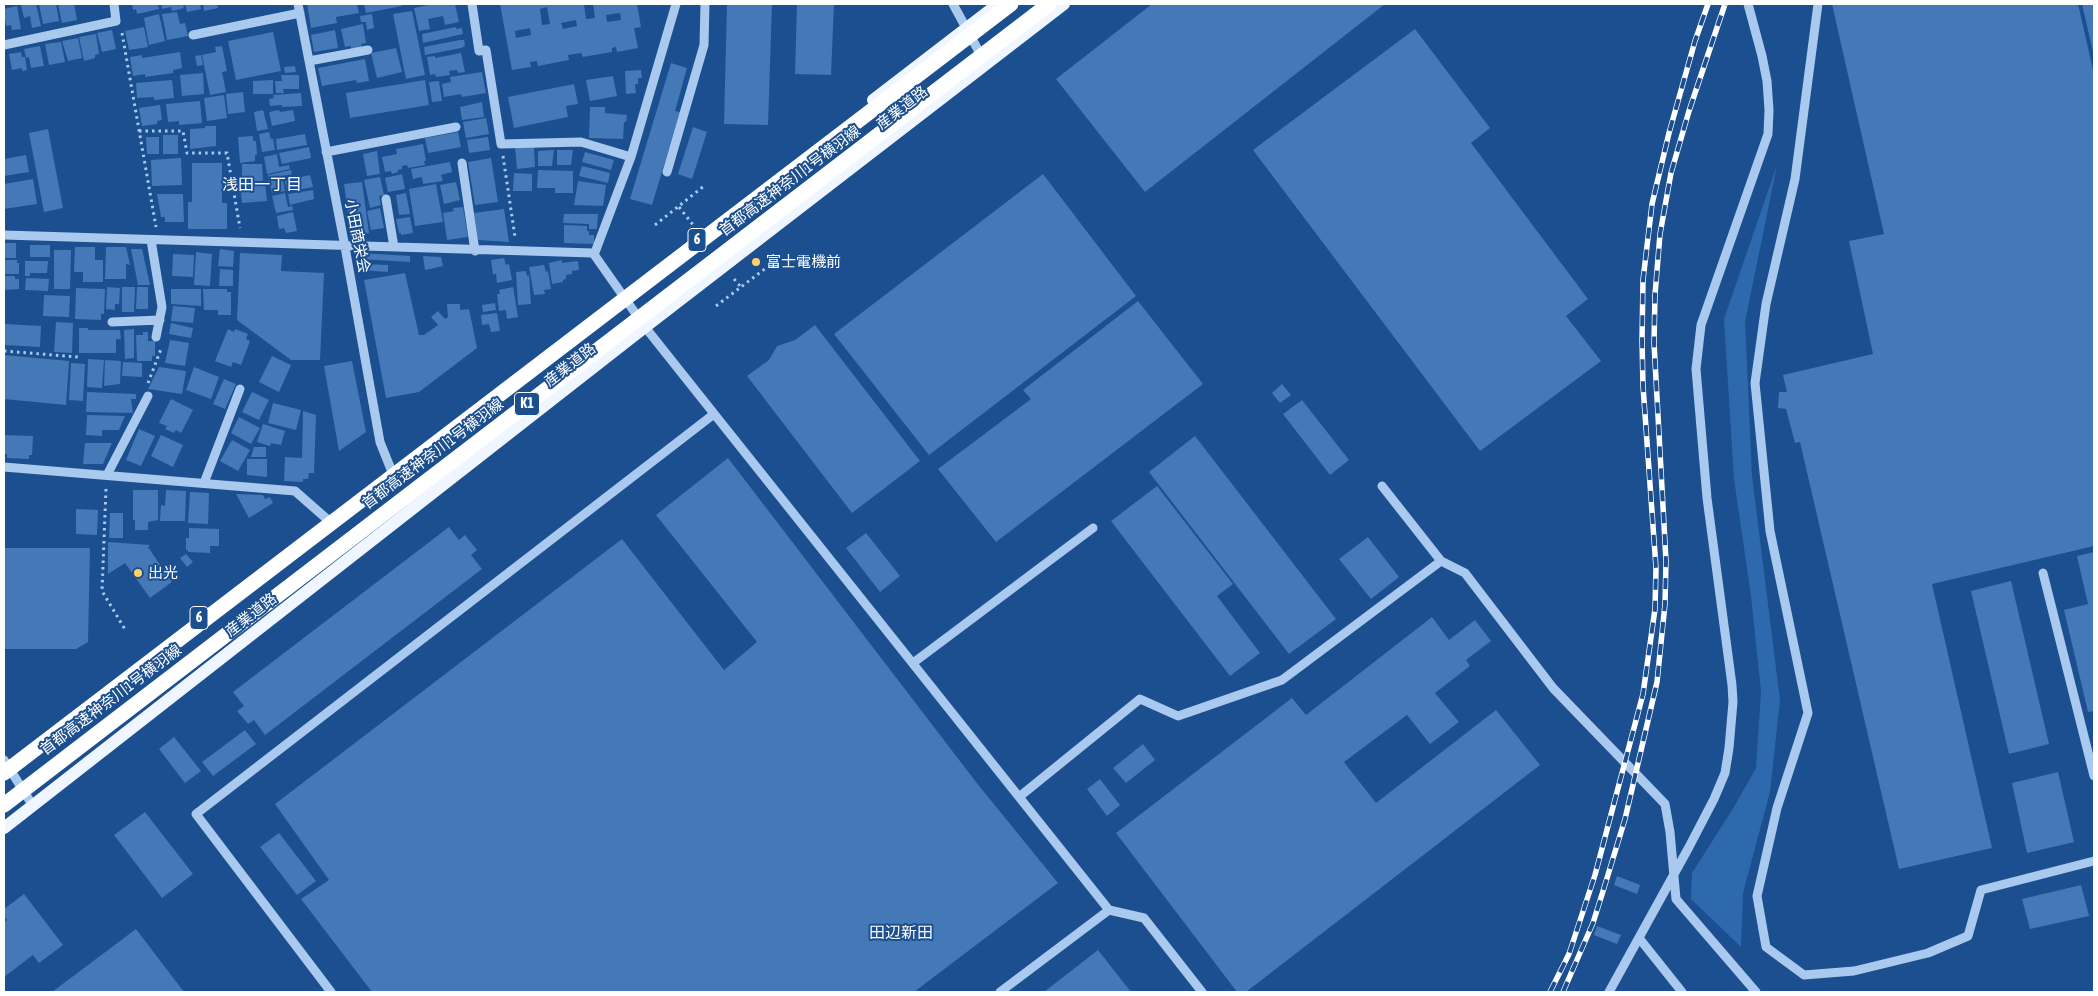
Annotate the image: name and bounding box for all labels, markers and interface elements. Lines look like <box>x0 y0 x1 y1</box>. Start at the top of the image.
street label: 産業道路 <box>873 82 931 134</box>
street label: 首都高速神奈川1号横羽線 <box>716 122 864 240</box>
district label: 浅田一丁目 <box>222 175 302 195</box>
street label: 小田商栄会 <box>341 197 373 275</box>
road number: 6 <box>688 228 706 252</box>
place label: 富士電機前 <box>766 253 841 271</box>
marker: 富士電機前 <box>750 256 762 268</box>
street label: 産業道路 <box>541 339 599 391</box>
road number: K1 <box>514 392 540 416</box>
street label: 首都高速神奈川1号横羽線 <box>359 395 507 513</box>
place label: 出光 <box>148 564 178 582</box>
marker: 出光 <box>132 567 144 579</box>
street label: 産業道路 <box>222 589 280 641</box>
road number: 6 <box>190 606 208 630</box>
street label: 首都高速神奈川1号横羽線 <box>37 641 185 759</box>
district label: 田辺新田 <box>869 923 933 943</box>

